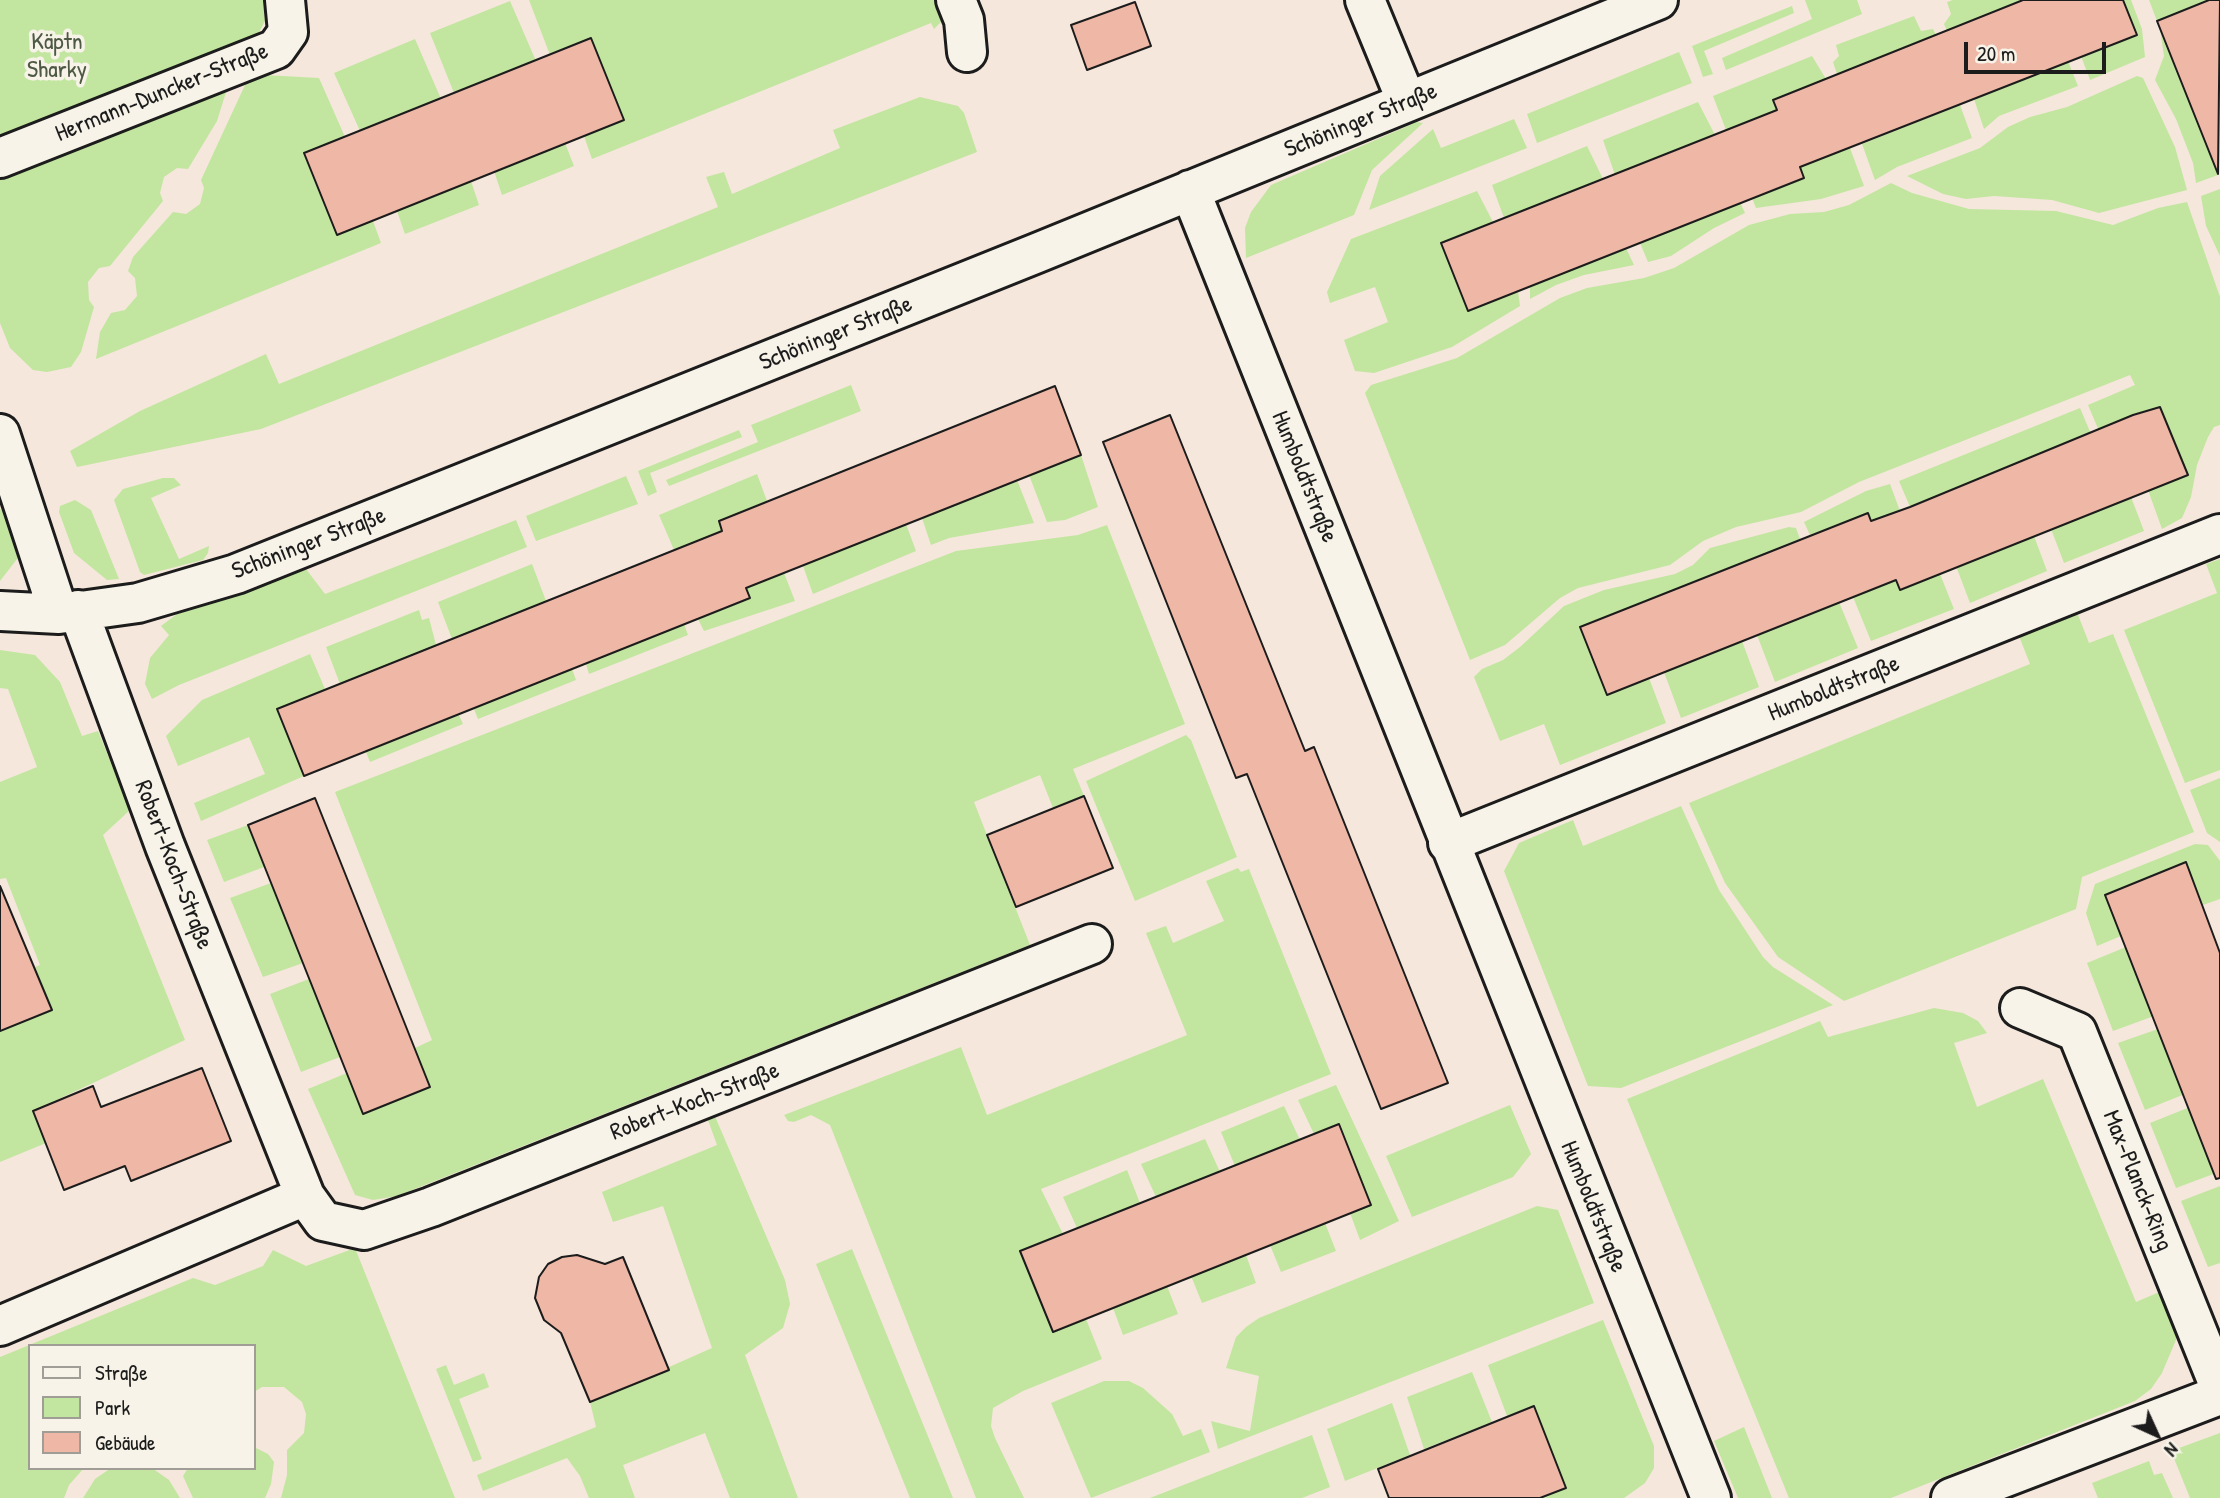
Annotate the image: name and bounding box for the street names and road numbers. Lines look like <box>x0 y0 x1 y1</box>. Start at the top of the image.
street label: Hermann-Duncker-Straße <box>51 37 273 149</box>
street label: Schöninger Straße <box>1280 77 1442 165</box>
street label: Schöninger Straße <box>755 290 917 378</box>
street label: Humboldtstraße <box>1265 407 1343 547</box>
street label: Schöninger Straße <box>228 501 390 587</box>
street label: Humboldtstraße <box>1764 650 1904 728</box>
street label: Robert-Koch-Straße <box>128 776 218 954</box>
street label: Robert-Koch-Straße <box>606 1057 784 1147</box>
street label: Max-Planck-Ring <box>2096 1106 2178 1256</box>
street label: Humboldtstraße <box>1554 1137 1632 1277</box>

